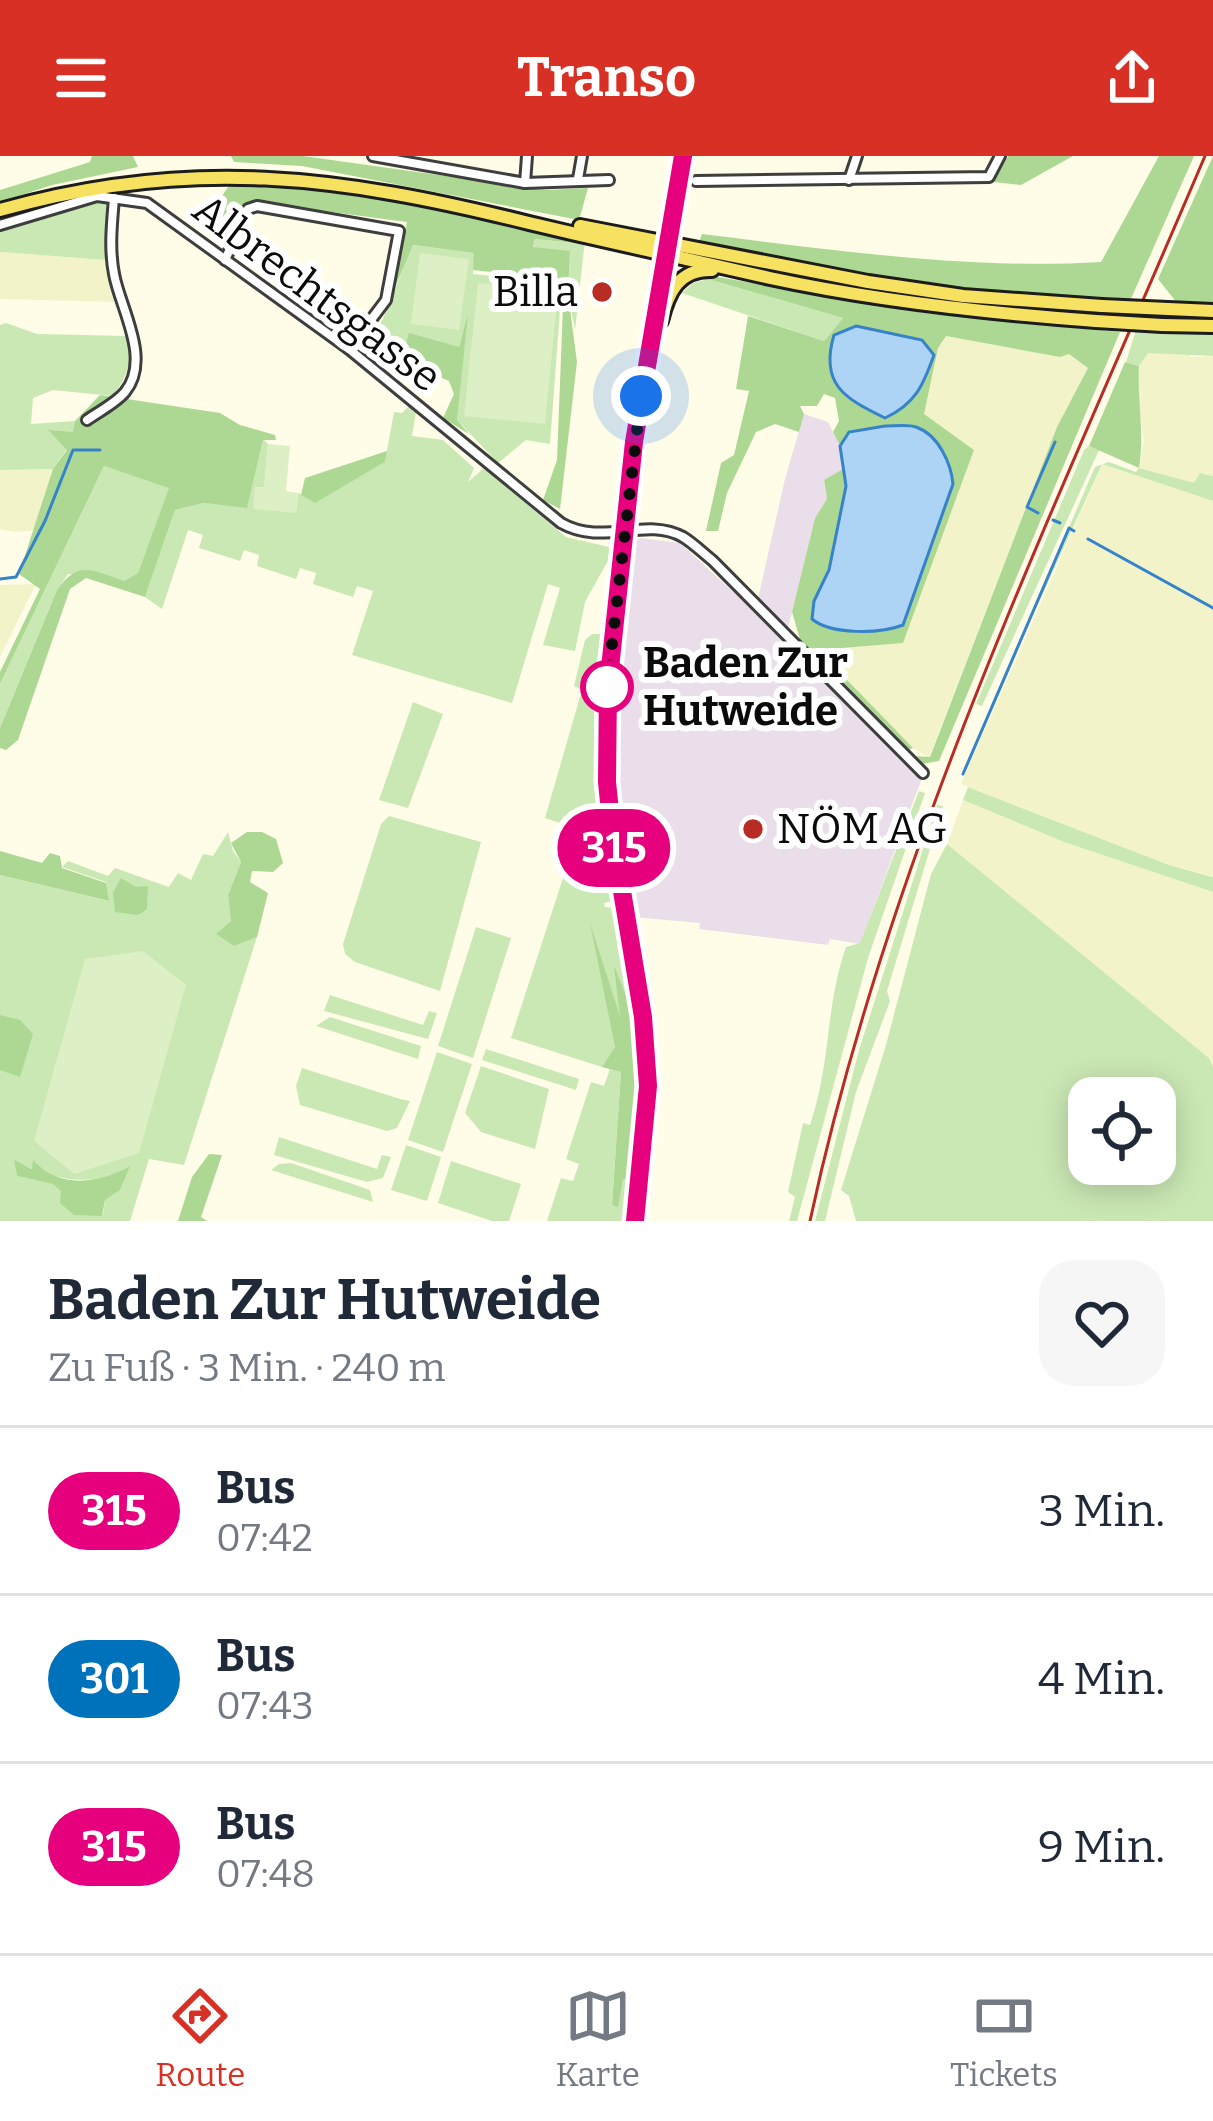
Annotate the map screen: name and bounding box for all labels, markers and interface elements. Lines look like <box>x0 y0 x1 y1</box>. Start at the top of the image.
icon: menu <box>48 45 114 111</box>
icon: share <box>1099 45 1165 111</box>
text: Transo <box>517 46 696 110</box>
street label: Albrechtsgasse <box>183 184 451 402</box>
place label: Billa <box>493 267 578 317</box>
marker: Billa <box>589 279 615 305</box>
your location <box>611 366 671 426</box>
place label: Baden Zur Hutweide <box>643 638 848 736</box>
marker: Baden Zur Hutweide <box>582 662 632 712</box>
place label: NÖM AG <box>777 804 947 854</box>
line badge: 315 <box>545 809 683 887</box>
marker: NÖM AG <box>740 816 766 842</box>
text: 315 <box>581 823 647 873</box>
map controls <box>1068 1077 1176 1185</box>
button: locate <box>1068 1077 1176 1185</box>
button: heart <box>1039 1260 1165 1386</box>
text: Baden Zur Hutweide <box>48 1266 601 1334</box>
text: Zu Fuß · 3 Min. · 240 m <box>48 1345 445 1391</box>
text: Bus <box>216 1461 295 1515</box>
text: 3 Min. <box>1039 1484 1165 1538</box>
text: 315 <box>81 1486 147 1536</box>
text: 07:42 <box>216 1515 313 1561</box>
text: Bus <box>216 1629 295 1683</box>
text: 4 Min. <box>1038 1652 1165 1706</box>
text: 301 <box>80 1654 148 1704</box>
text: 07:43 <box>216 1683 314 1729</box>
text: Bus <box>216 1797 295 1851</box>
text: 9 Min. <box>1038 1820 1165 1874</box>
text: 315 <box>81 1822 147 1872</box>
text: 07:48 <box>216 1851 315 1897</box>
tab: Route <box>155 1983 245 2095</box>
tab: Karte <box>556 1983 640 2095</box>
tab: Tickets <box>950 1983 1058 2095</box>

